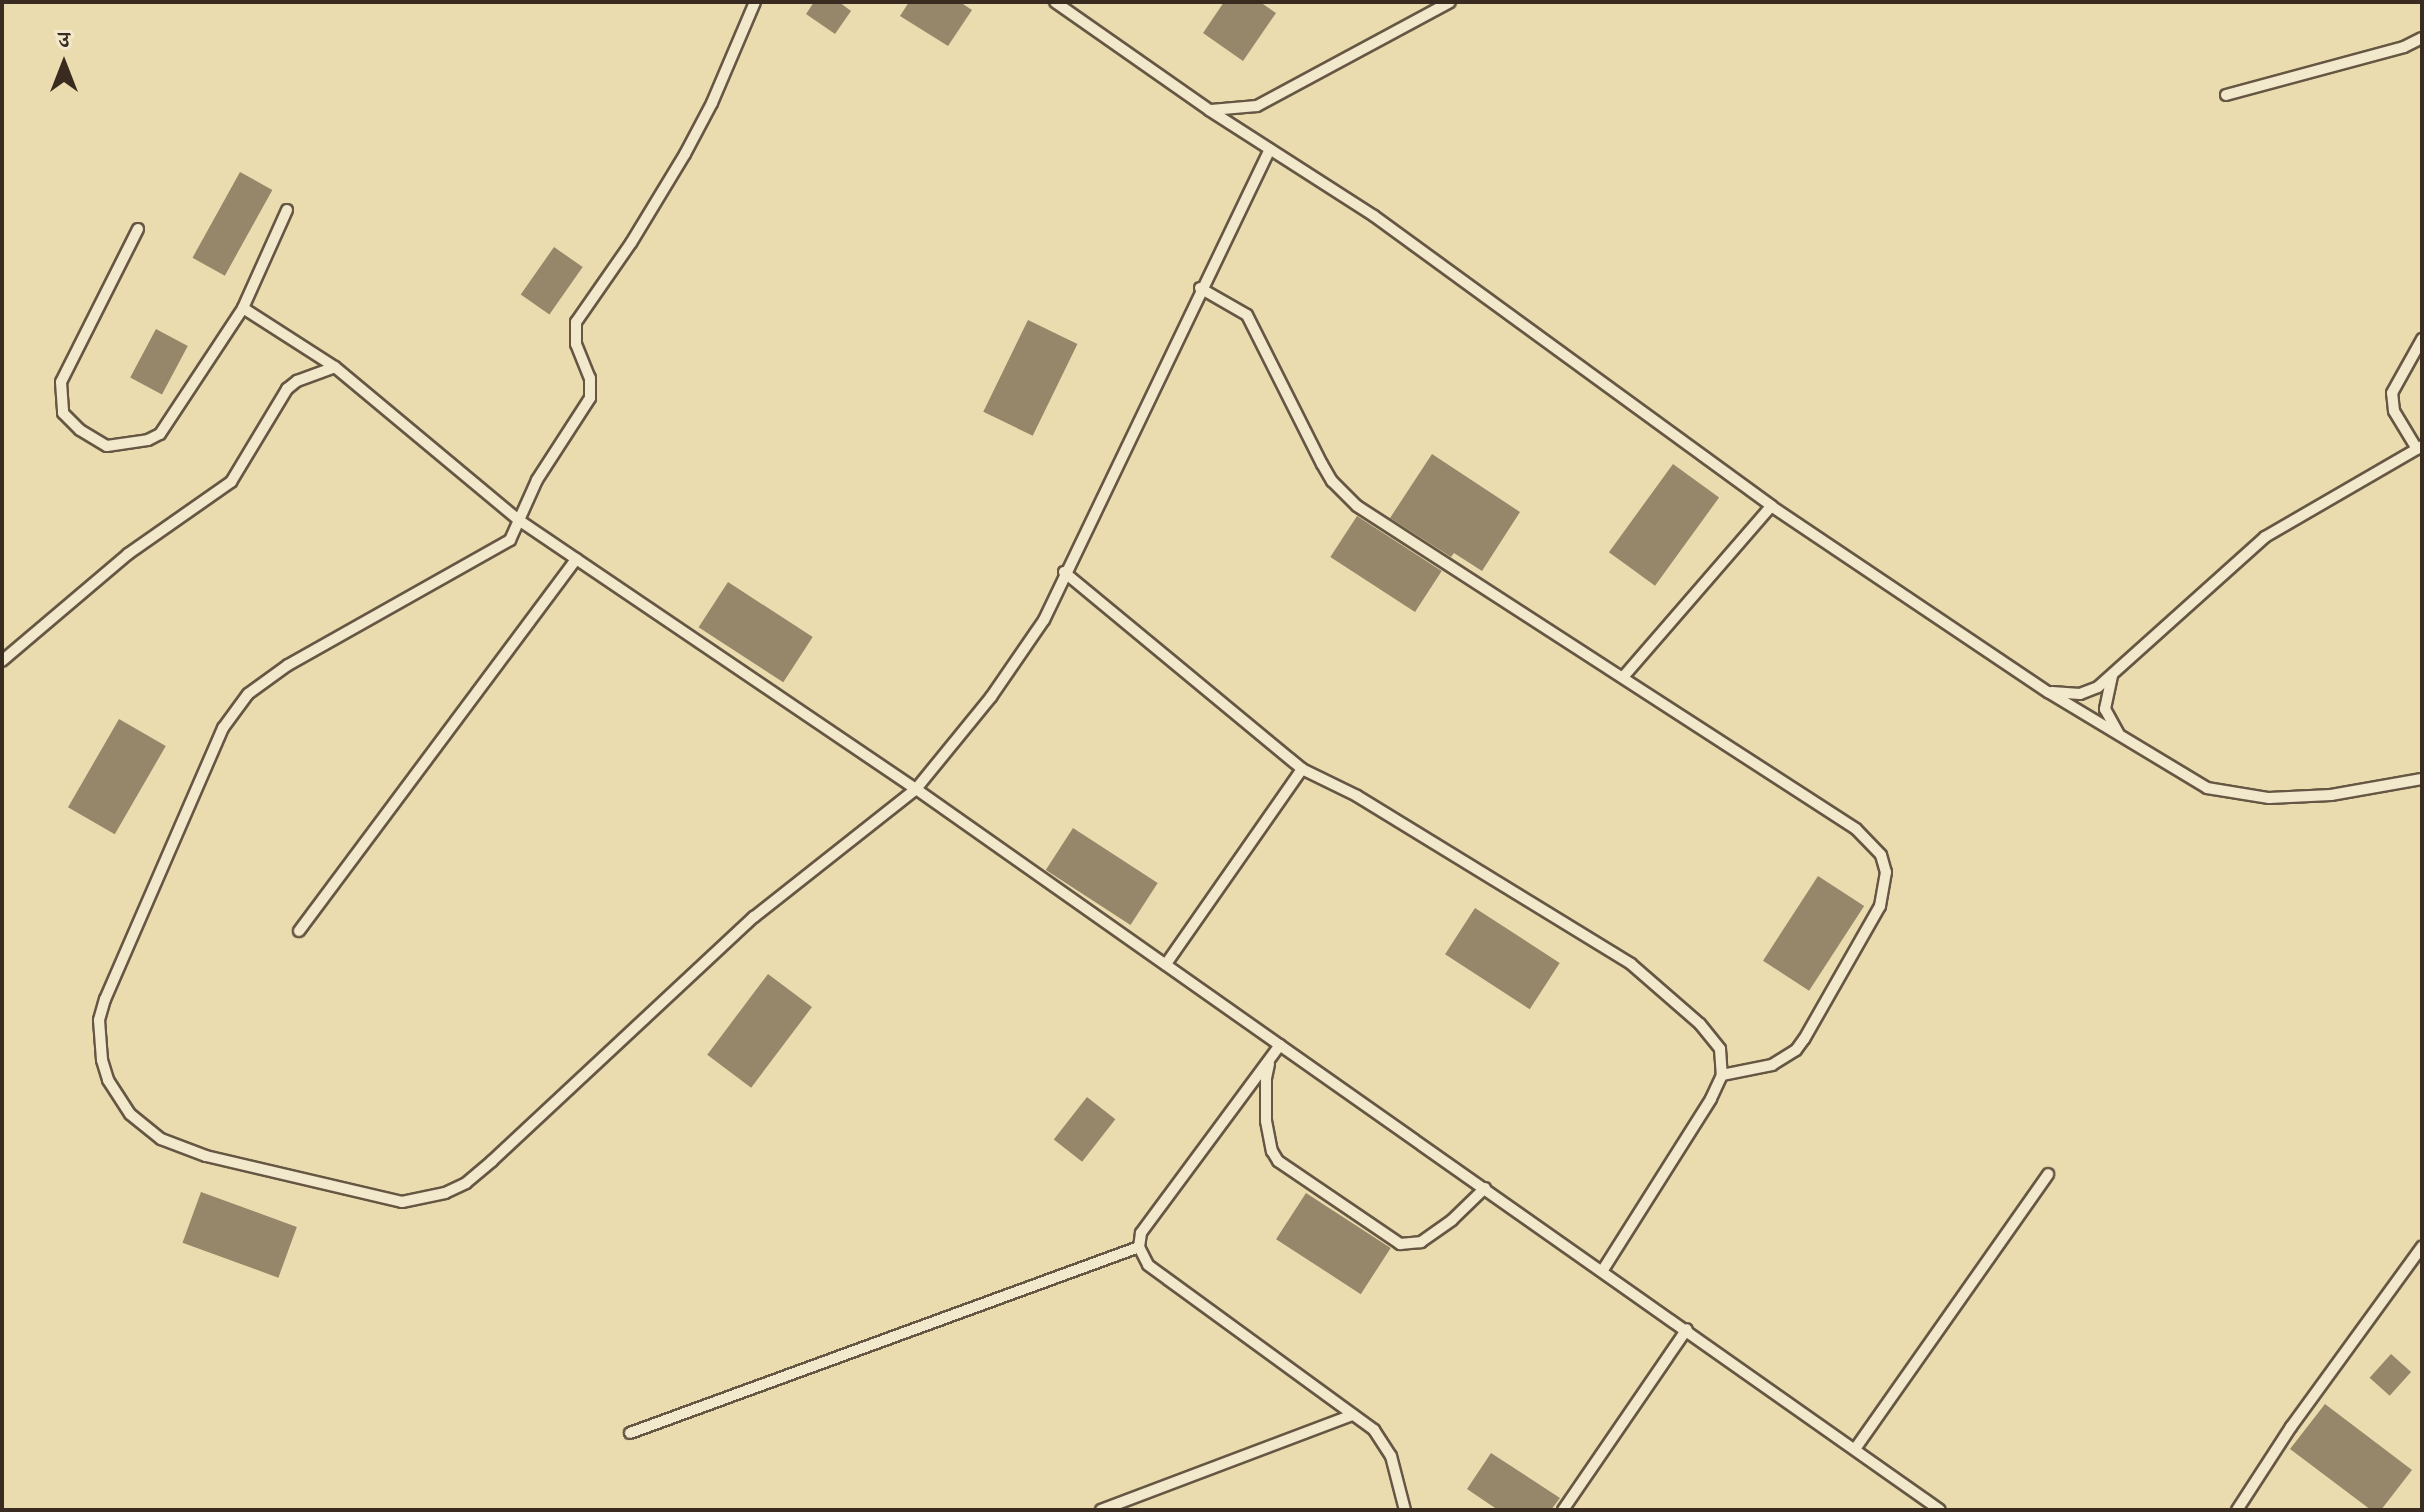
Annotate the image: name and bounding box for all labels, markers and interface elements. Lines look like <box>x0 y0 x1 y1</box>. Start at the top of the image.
north arrow <box>24 24 104 104</box>
text: उ <box>58 26 70 54</box>

